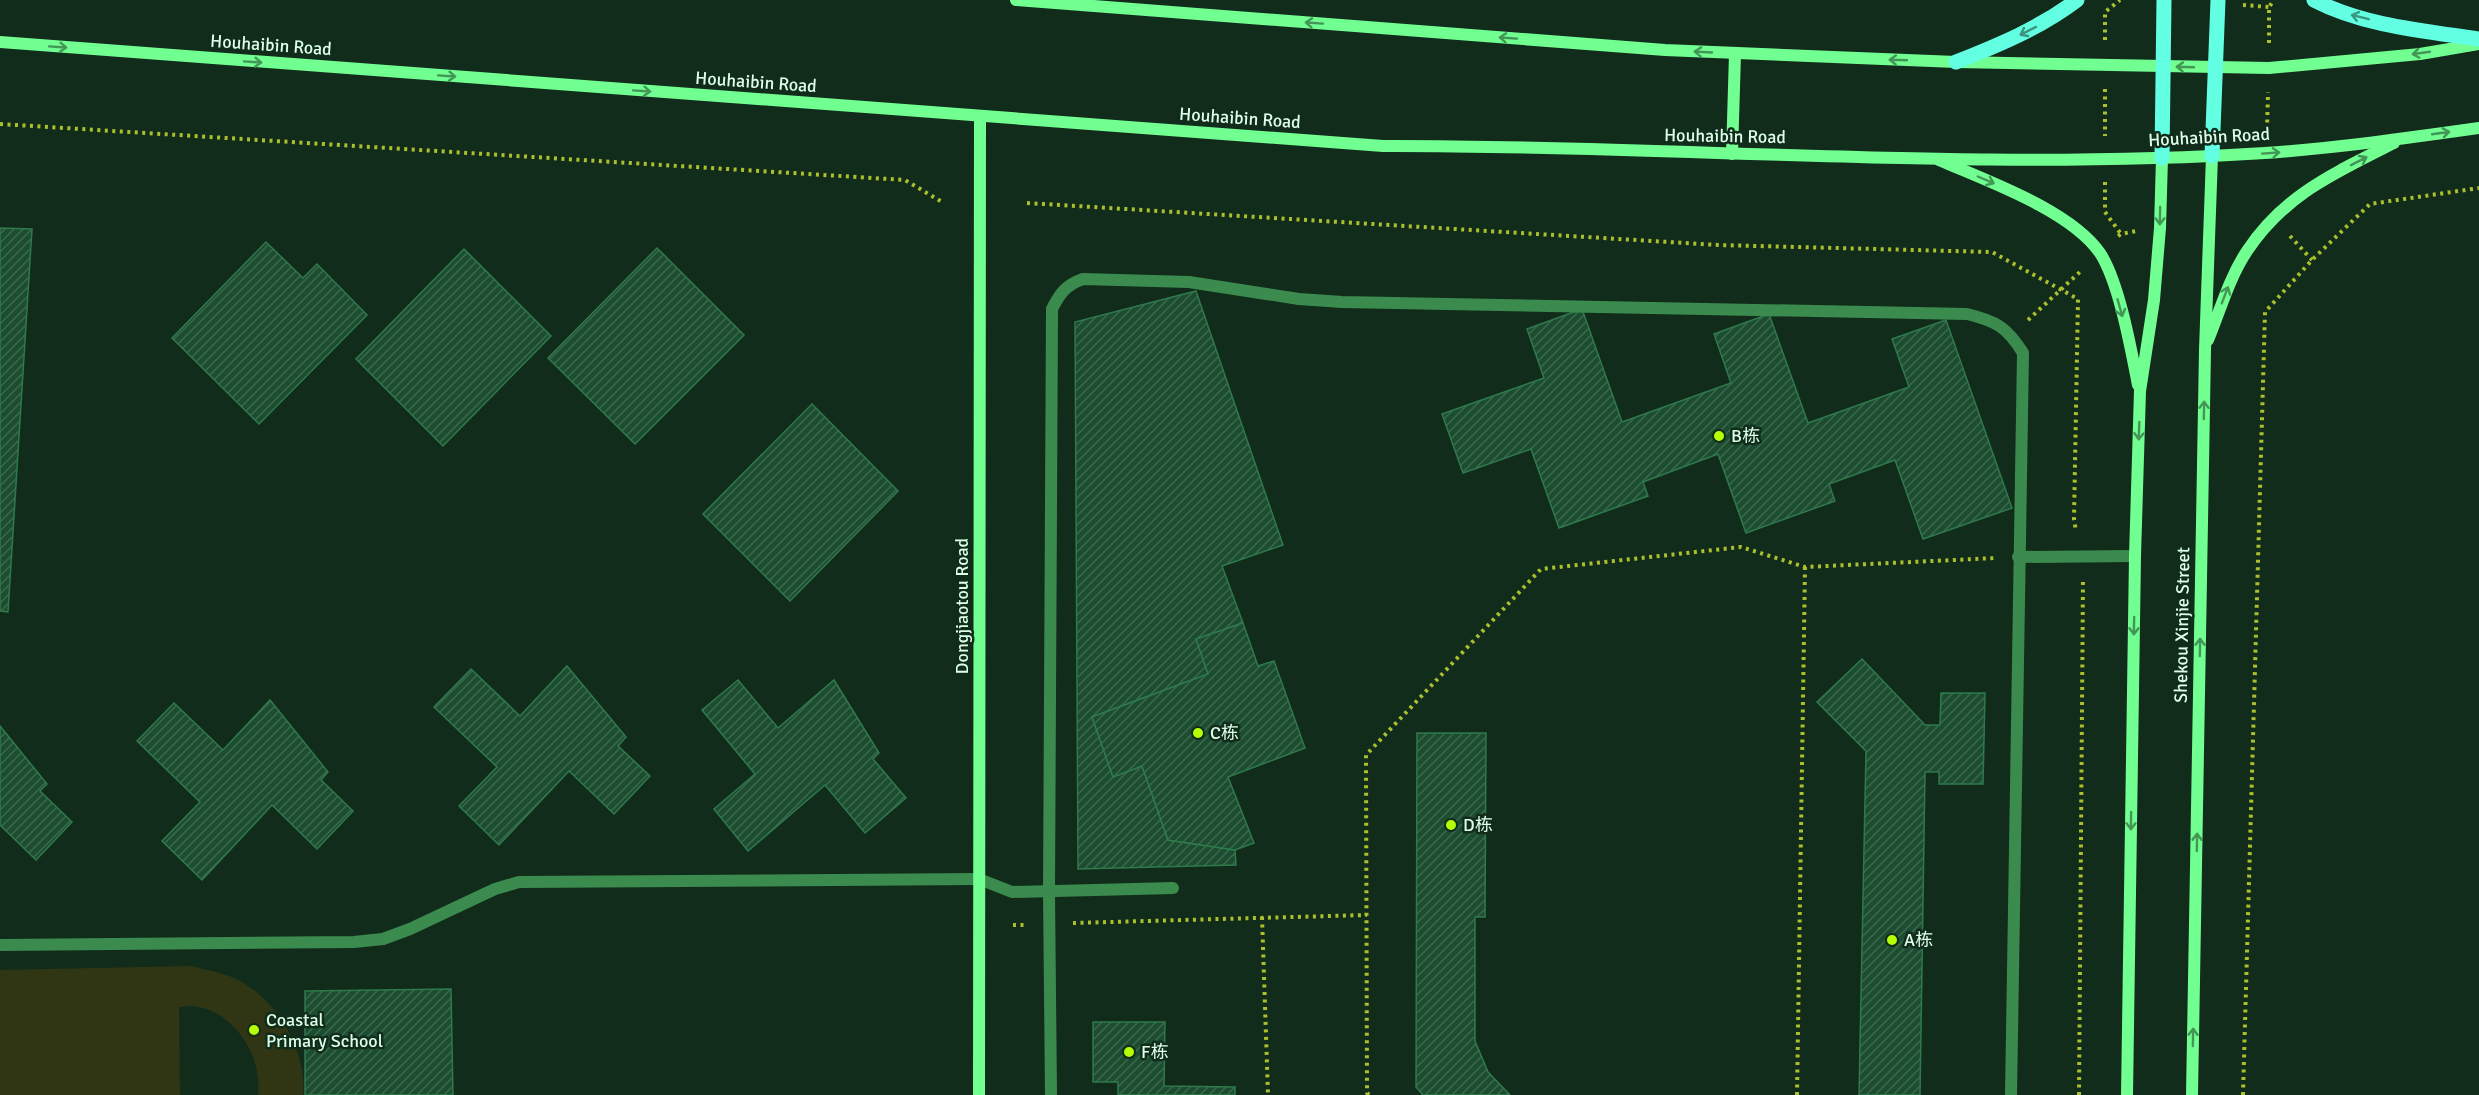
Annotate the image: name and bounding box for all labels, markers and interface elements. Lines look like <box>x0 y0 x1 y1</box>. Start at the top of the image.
one-way arrow <box>2350 11 2369 22</box>
one-way arrow <box>1304 17 1324 28</box>
one-way arrow <box>2020 25 2037 37</box>
street label: Houhaibin Road <box>209 30 333 60</box>
one-way arrow <box>1499 32 1519 43</box>
one-way arrow <box>48 42 68 53</box>
one-way arrow <box>1693 47 1713 58</box>
one-way arrow <box>2412 48 2432 59</box>
one-way arrow <box>1888 54 1908 65</box>
one-way arrow <box>242 56 262 67</box>
one-way arrow <box>2176 62 2196 73</box>
street label: Houhaibin Road <box>694 67 818 97</box>
one-way arrow <box>437 71 457 82</box>
one-way arrow <box>631 86 651 97</box>
street label: Houhaibin Road <box>1178 103 1302 133</box>
street label: Houhaibin Road <box>2148 123 2270 151</box>
street label: Houhaibin Road <box>1664 124 1786 148</box>
one-way arrow <box>2431 128 2451 139</box>
one-way arrow <box>2260 147 2280 158</box>
one-way arrow <box>2349 155 2367 166</box>
one-way arrow <box>1977 175 1995 187</box>
one-way arrow <box>2155 206 2166 226</box>
one-way arrow <box>2221 286 2232 305</box>
one-way arrow <box>2115 299 2126 318</box>
one-way arrow <box>2198 400 2210 420</box>
one-way arrow <box>2133 420 2144 440</box>
place label: B栋 <box>1731 425 1760 447</box>
marker: B栋 <box>1712 429 1726 443</box>
street label: Dongjiaotou Road <box>951 538 973 674</box>
street label: Shekou Xinjie Street <box>2170 547 2194 703</box>
one-way arrow <box>2128 615 2140 635</box>
one-way arrow <box>2194 637 2206 657</box>
place label: C栋 <box>1210 722 1239 744</box>
marker: C栋 <box>1191 726 1205 740</box>
one-way arrow <box>2125 810 2137 830</box>
place label: D栋 <box>1463 814 1493 836</box>
marker: D栋 <box>1444 818 1458 832</box>
one-way arrow <box>2191 832 2202 852</box>
place label: A栋 <box>1904 929 1933 951</box>
marker: A栋 <box>1885 933 1899 947</box>
place label: Coastal Primary School <box>266 1009 383 1052</box>
marker: Coastal Primary School <box>247 1023 261 1037</box>
one-way arrow <box>2187 1027 2199 1047</box>
place label: F栋 <box>1141 1041 1168 1063</box>
marker: F栋 <box>1122 1045 1136 1059</box>

